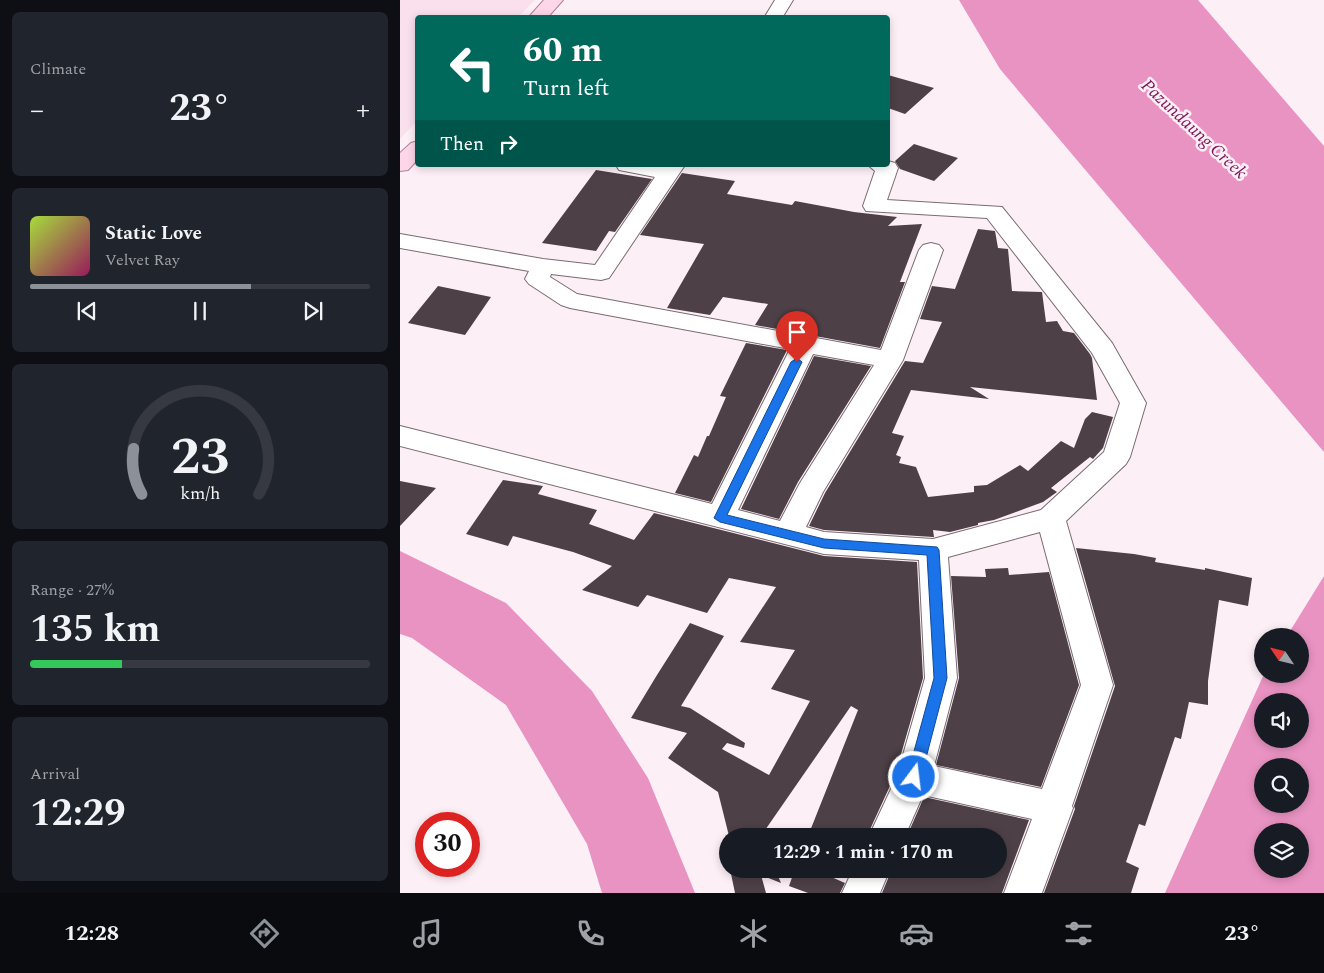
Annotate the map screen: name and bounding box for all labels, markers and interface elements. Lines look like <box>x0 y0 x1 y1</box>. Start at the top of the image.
text: 60 m <box>523 24 603 77</box>
icon: left <box>440 35 505 100</box>
text: Climate <box>30 57 86 81</box>
text: Turn left <box>523 72 609 105</box>
water label: Pazundaung Creek <box>1135 73 1254 186</box>
text: 23° <box>169 80 231 138</box>
text: − <box>30 89 44 132</box>
text: + <box>356 89 370 132</box>
text: Then <box>440 130 484 159</box>
icon: right <box>494 130 522 158</box>
text: Static Love <box>105 219 202 248</box>
text: Velvet Ray <box>105 248 180 272</box>
icon: previous <box>73 297 101 325</box>
icon: pause <box>186 297 214 325</box>
icon: next <box>299 297 327 325</box>
pin <box>776 311 818 362</box>
icon: arrive <box>783 318 811 346</box>
text: 23 <box>171 418 229 497</box>
text: km/h <box>180 480 220 507</box>
text: Range · 27% <box>30 578 114 602</box>
text: 135 km <box>30 601 161 659</box>
north arrow <box>1254 628 1309 682</box>
map controls <box>1254 628 1309 878</box>
button: sound <box>1254 693 1309 748</box>
position arrow <box>887 750 939 802</box>
button: search <box>1254 758 1309 813</box>
text: Arrival <box>30 762 80 786</box>
text: 12:29 <box>30 785 125 843</box>
speed limit sign: 30 <box>415 812 480 877</box>
button: layers <box>1254 823 1309 878</box>
text: 12:29 · 1 min · 170 m <box>773 838 953 867</box>
icon: directions <box>247 916 282 951</box>
icon: music <box>410 916 445 951</box>
icon: phone <box>573 916 608 951</box>
icon: climate <box>736 916 771 951</box>
icon: car <box>899 916 934 951</box>
icon: filters <box>1061 916 1096 951</box>
text: 12:28 <box>64 917 119 950</box>
text: 23° <box>1224 917 1260 950</box>

